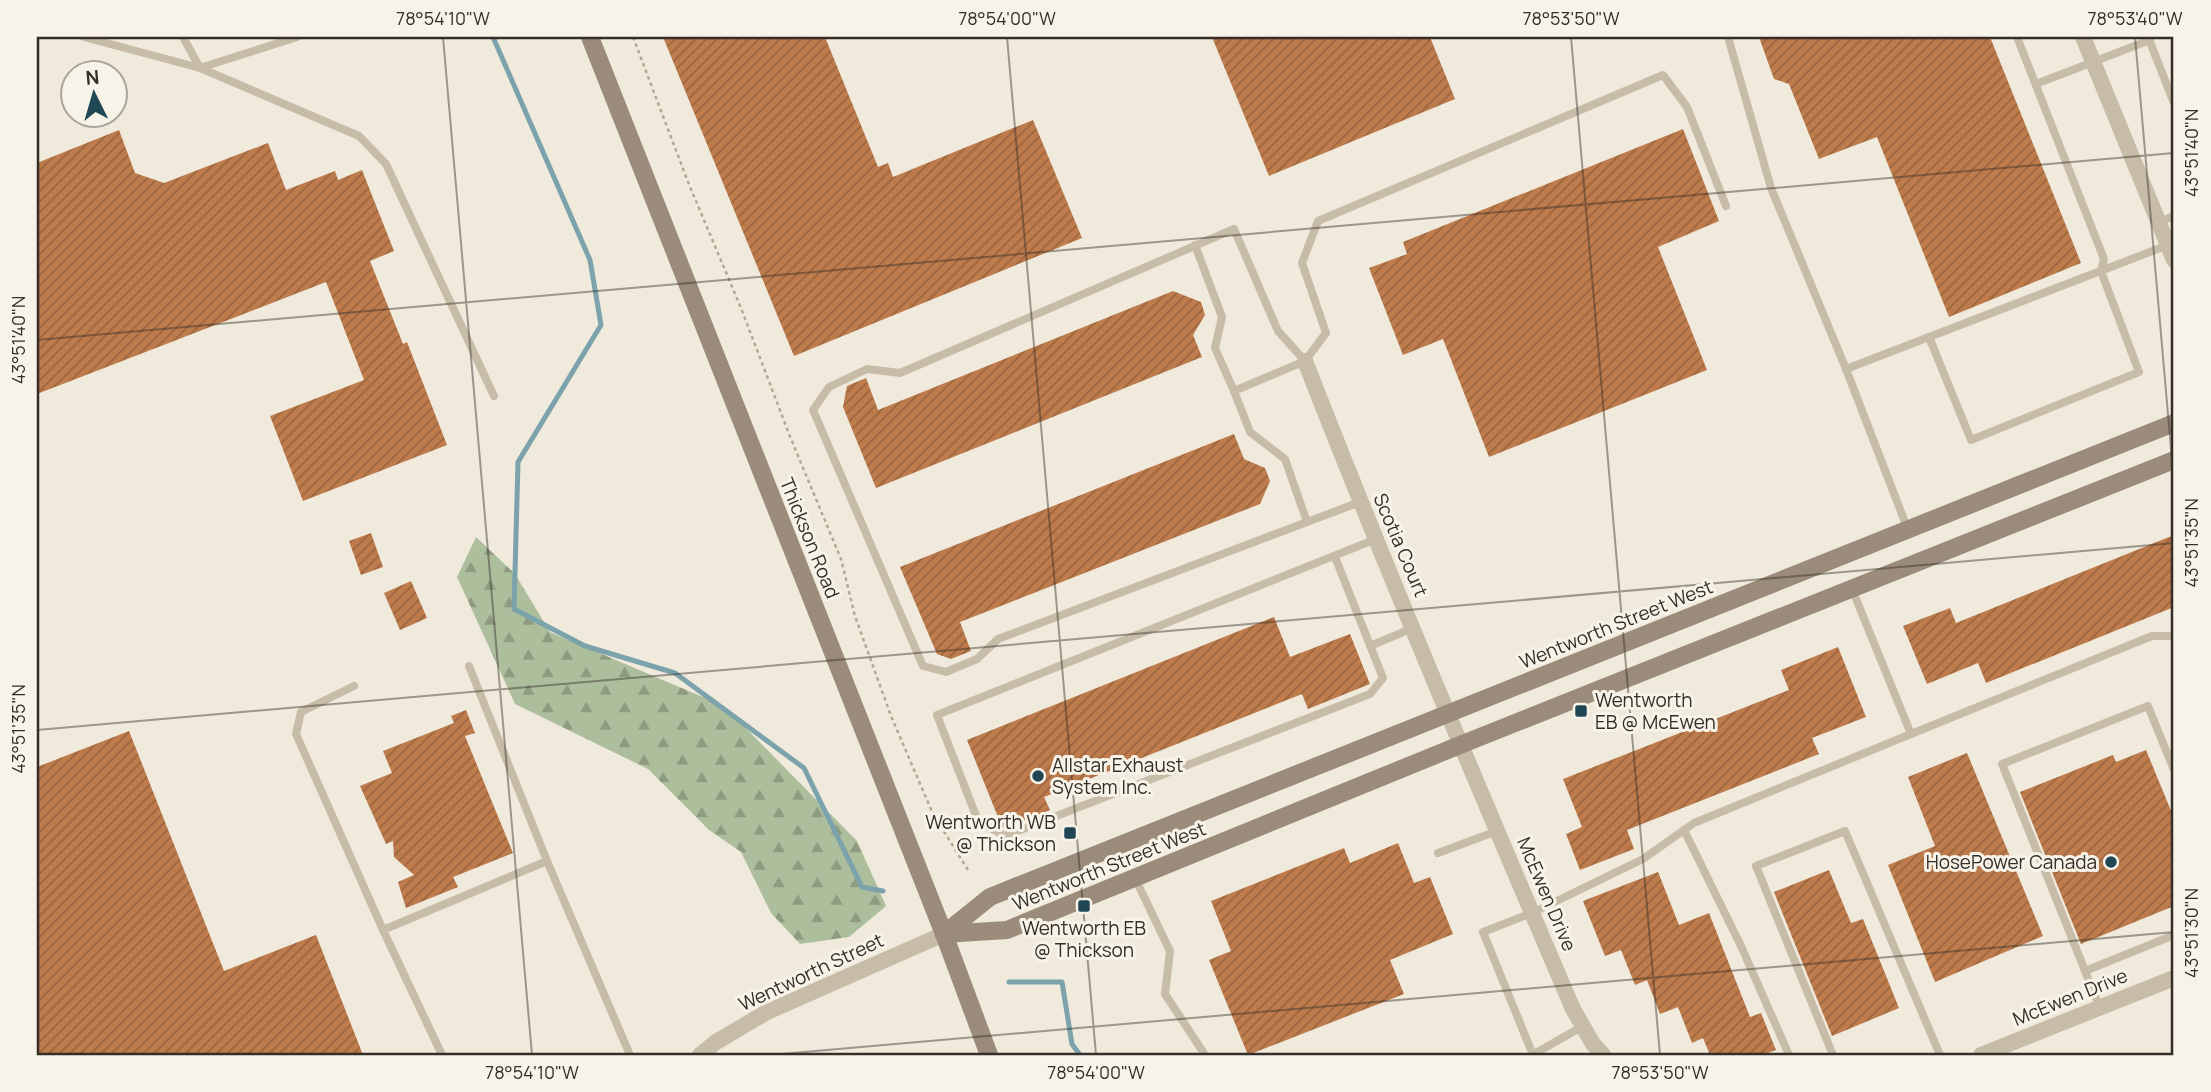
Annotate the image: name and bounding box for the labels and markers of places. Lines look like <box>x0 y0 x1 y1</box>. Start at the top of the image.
place label: Wentworth EB @ McEwen <box>1595 687 1716 735</box>
marker: Wentworth EB @ McEwen <box>1573 703 1589 719</box>
place label: Allstar Exhaust System Inc. <box>1052 752 1183 800</box>
marker: Allstar Exhaust System Inc. <box>1030 768 1046 784</box>
place label: Wentworth WB @ Thickson <box>925 809 1056 857</box>
marker: Wentworth WB @ Thickson <box>1062 825 1078 841</box>
place label: HosePower Canada <box>1926 849 2097 875</box>
marker: HosePower Canada <box>2103 854 2119 870</box>
marker: Wentworth EB @ Thickson <box>1076 898 1092 914</box>
place label: Wentworth EB @ Thickson <box>1022 915 1146 963</box>

